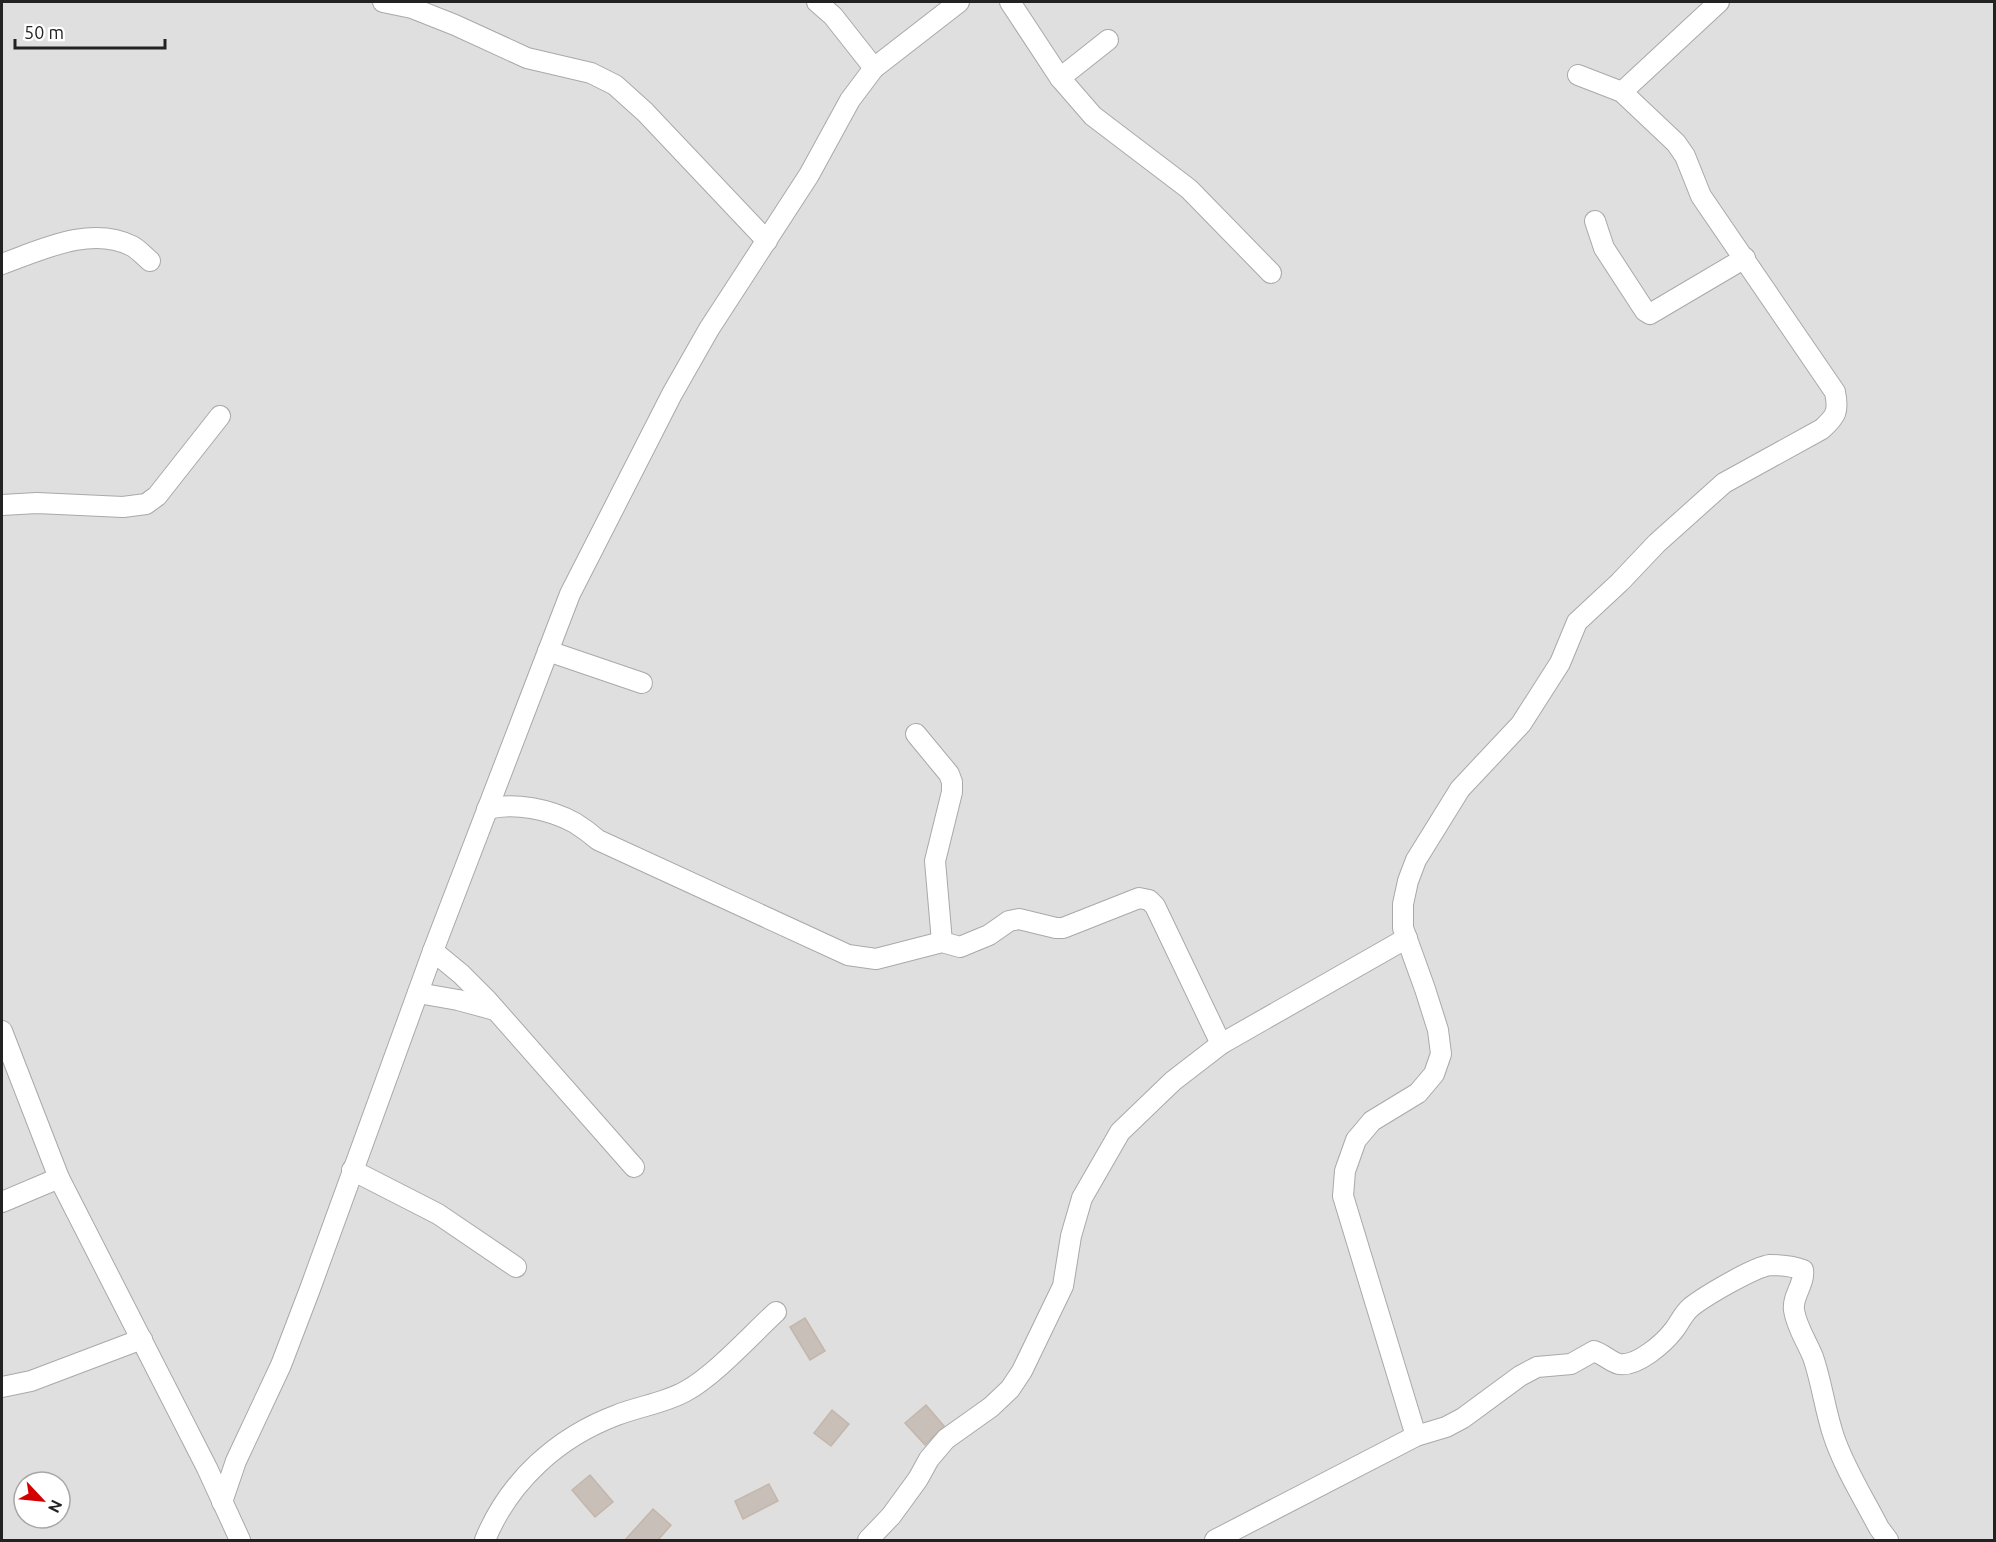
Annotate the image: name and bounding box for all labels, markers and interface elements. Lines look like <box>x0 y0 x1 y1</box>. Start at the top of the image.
scale bar <box>15 12 165 50</box>
text: 50 m <box>24 22 64 42</box>
north arrow <box>12 1470 72 1530</box>
text: N <box>45 1497 66 1516</box>

